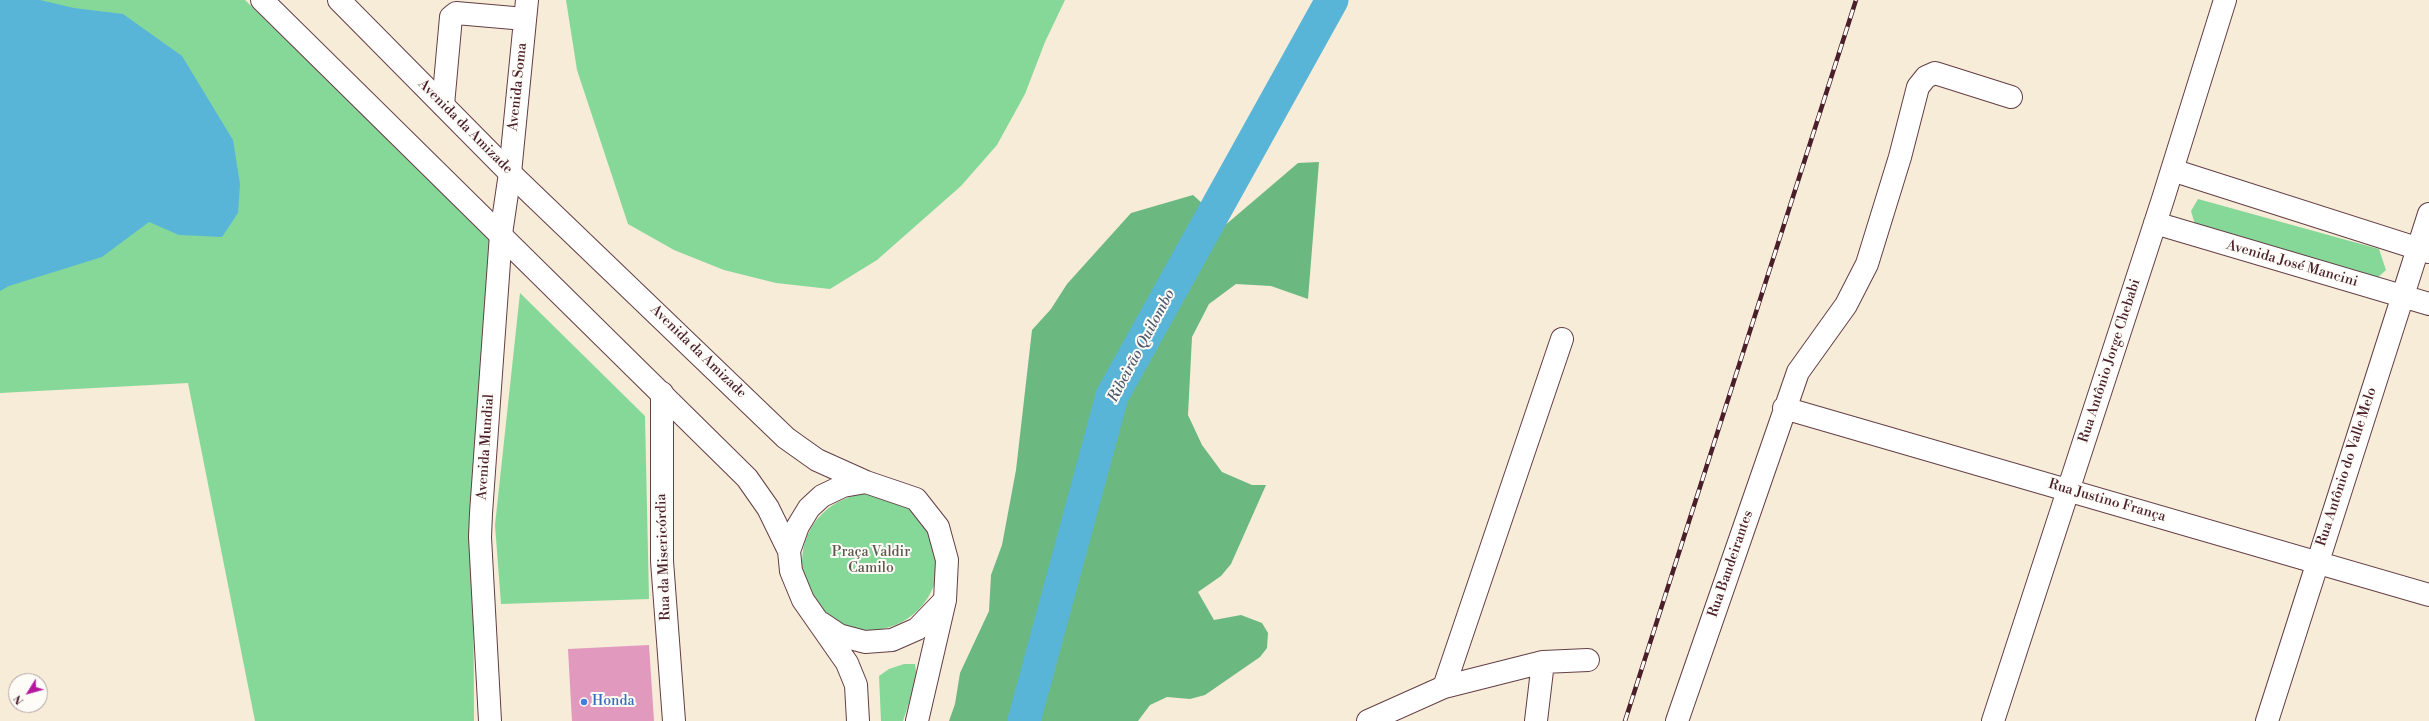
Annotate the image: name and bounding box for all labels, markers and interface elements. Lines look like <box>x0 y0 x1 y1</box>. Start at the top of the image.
street label: Avenida Soma <box>505 42 531 132</box>
street label: Avenida da Amizade <box>414 76 516 178</box>
street label: Avenida José Mancini <box>2224 237 2360 291</box>
street label: Rua Antônio Jorge Chebabi <box>2076 277 2144 445</box>
water label: Ribeirão Quilombo <box>1105 287 1179 405</box>
street label: Avenida da Amizade <box>647 302 749 402</box>
street label: Rua Antônio do Valle Melo <box>2313 385 2381 549</box>
street label: Avenida Mundial <box>474 393 498 501</box>
street label: Rua Justino França <box>2046 476 2168 526</box>
street label: Rua da Misericórdia <box>653 493 675 621</box>
street label: Rua Bandeirantes <box>1705 508 1757 620</box>
park label: Praça Valdir Camilo <box>832 545 910 578</box>
north arrow <box>8 673 48 713</box>
text: N <box>11 692 27 707</box>
place label: Honda <box>592 694 634 710</box>
marker: Honda <box>579 697 589 707</box>

